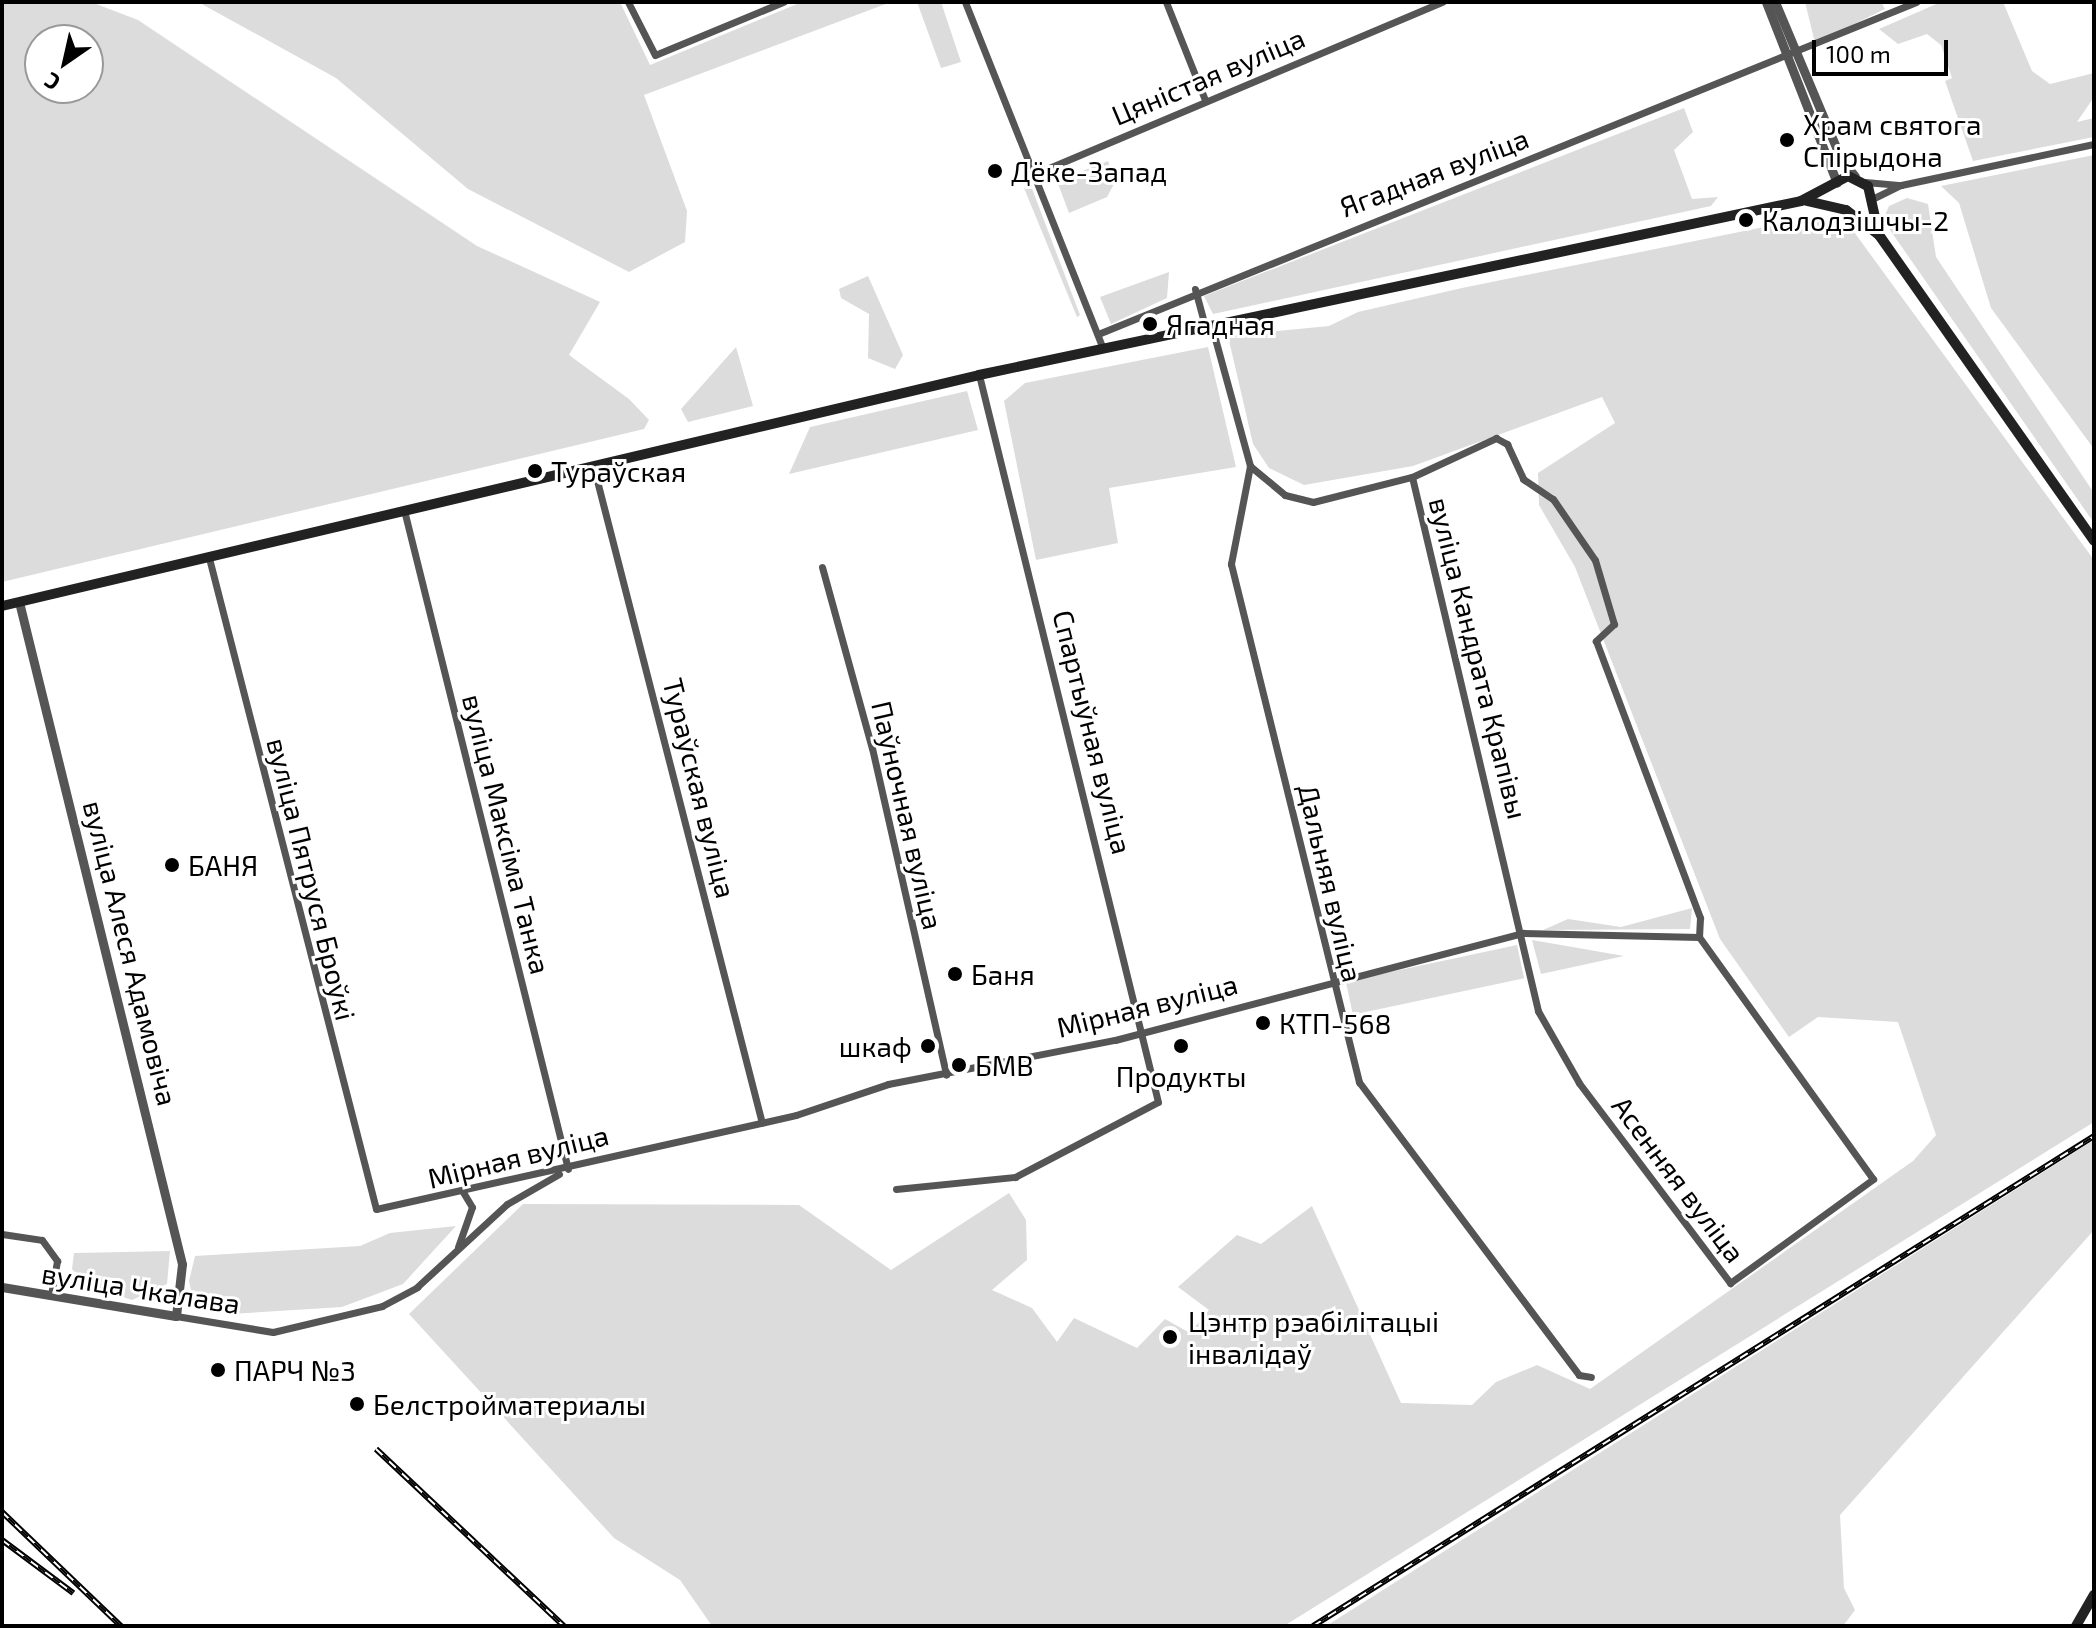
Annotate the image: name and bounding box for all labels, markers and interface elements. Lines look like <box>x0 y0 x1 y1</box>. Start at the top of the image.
street label: Цяністая вуліца <box>1106 20 1310 132</box>
north arrow <box>24 24 104 104</box>
scale bar <box>1816 24 1952 74</box>
text: 100 m <box>1826 39 1891 68</box>
text: С <box>39 68 64 97</box>
place label: Храм святога Спірыдона <box>1803 107 1981 173</box>
street label: Ягадная вуліца <box>1335 121 1533 223</box>
marker: Храм святога Спірыдона <box>1778 131 1796 149</box>
place label: Дёке-Запад <box>1011 154 1167 188</box>
marker: Дёке-Запад <box>986 162 1004 180</box>
place label: Калодзішчы-2 <box>1762 203 1949 237</box>
marker: Калодзішчы-2 <box>1737 211 1755 229</box>
place label: Ягадная <box>1166 307 1275 341</box>
marker: Ягадная <box>1141 315 1159 333</box>
place label: Тураўская <box>551 454 686 488</box>
marker: Тураўская <box>526 462 544 480</box>
street label: вуліца Кандрата Крапівы <box>1423 494 1535 822</box>
street label: Спартыўная вуліца <box>1046 607 1140 857</box>
street label: Тураўская вуліца <box>656 675 744 901</box>
street label: вуліца Максіма Танка <box>456 691 558 977</box>
street label: Паўночная вуліца <box>865 697 951 933</box>
street label: вуліца Пятруся Броўкі <box>261 734 363 1024</box>
street label: Дальняя вуліца <box>1292 781 1370 985</box>
street label: вуліца Алеся Адамовіча <box>77 797 185 1109</box>
place label: БАНЯ <box>188 848 258 882</box>
marker: БАНЯ <box>163 856 181 874</box>
place label: Баня <box>971 957 1035 991</box>
marker: Баня <box>946 965 964 983</box>
street label: Мірная вуліца <box>1053 966 1241 1044</box>
place label: КТП-568 <box>1279 1006 1391 1040</box>
marker: КТП-568 <box>1254 1014 1272 1032</box>
place label: шкаф <box>839 1029 912 1063</box>
marker: шкаф <box>919 1037 937 1055</box>
marker: Продукты <box>1172 1037 1190 1055</box>
place label: БМВ <box>975 1048 1034 1082</box>
marker: БМВ <box>950 1056 968 1074</box>
place label: Продукты <box>1116 1059 1246 1093</box>
street label: Асенняя вуліца <box>1606 1089 1752 1269</box>
street label: Мірная вуліца <box>424 1117 612 1195</box>
street label: вуліца Чкалава <box>39 1256 243 1320</box>
place label: Цэнтр рэабілітацыі інвалідаў <box>1188 1304 1439 1370</box>
marker: Цэнтр рэабілітацыі інвалідаў <box>1159 1326 1181 1348</box>
place label: ПАРЧ №3 <box>234 1353 356 1387</box>
marker: ПАРЧ №3 <box>209 1361 227 1379</box>
place label: Белстройматериалы <box>373 1387 646 1421</box>
marker: Белстройматериалы <box>348 1395 366 1413</box>

